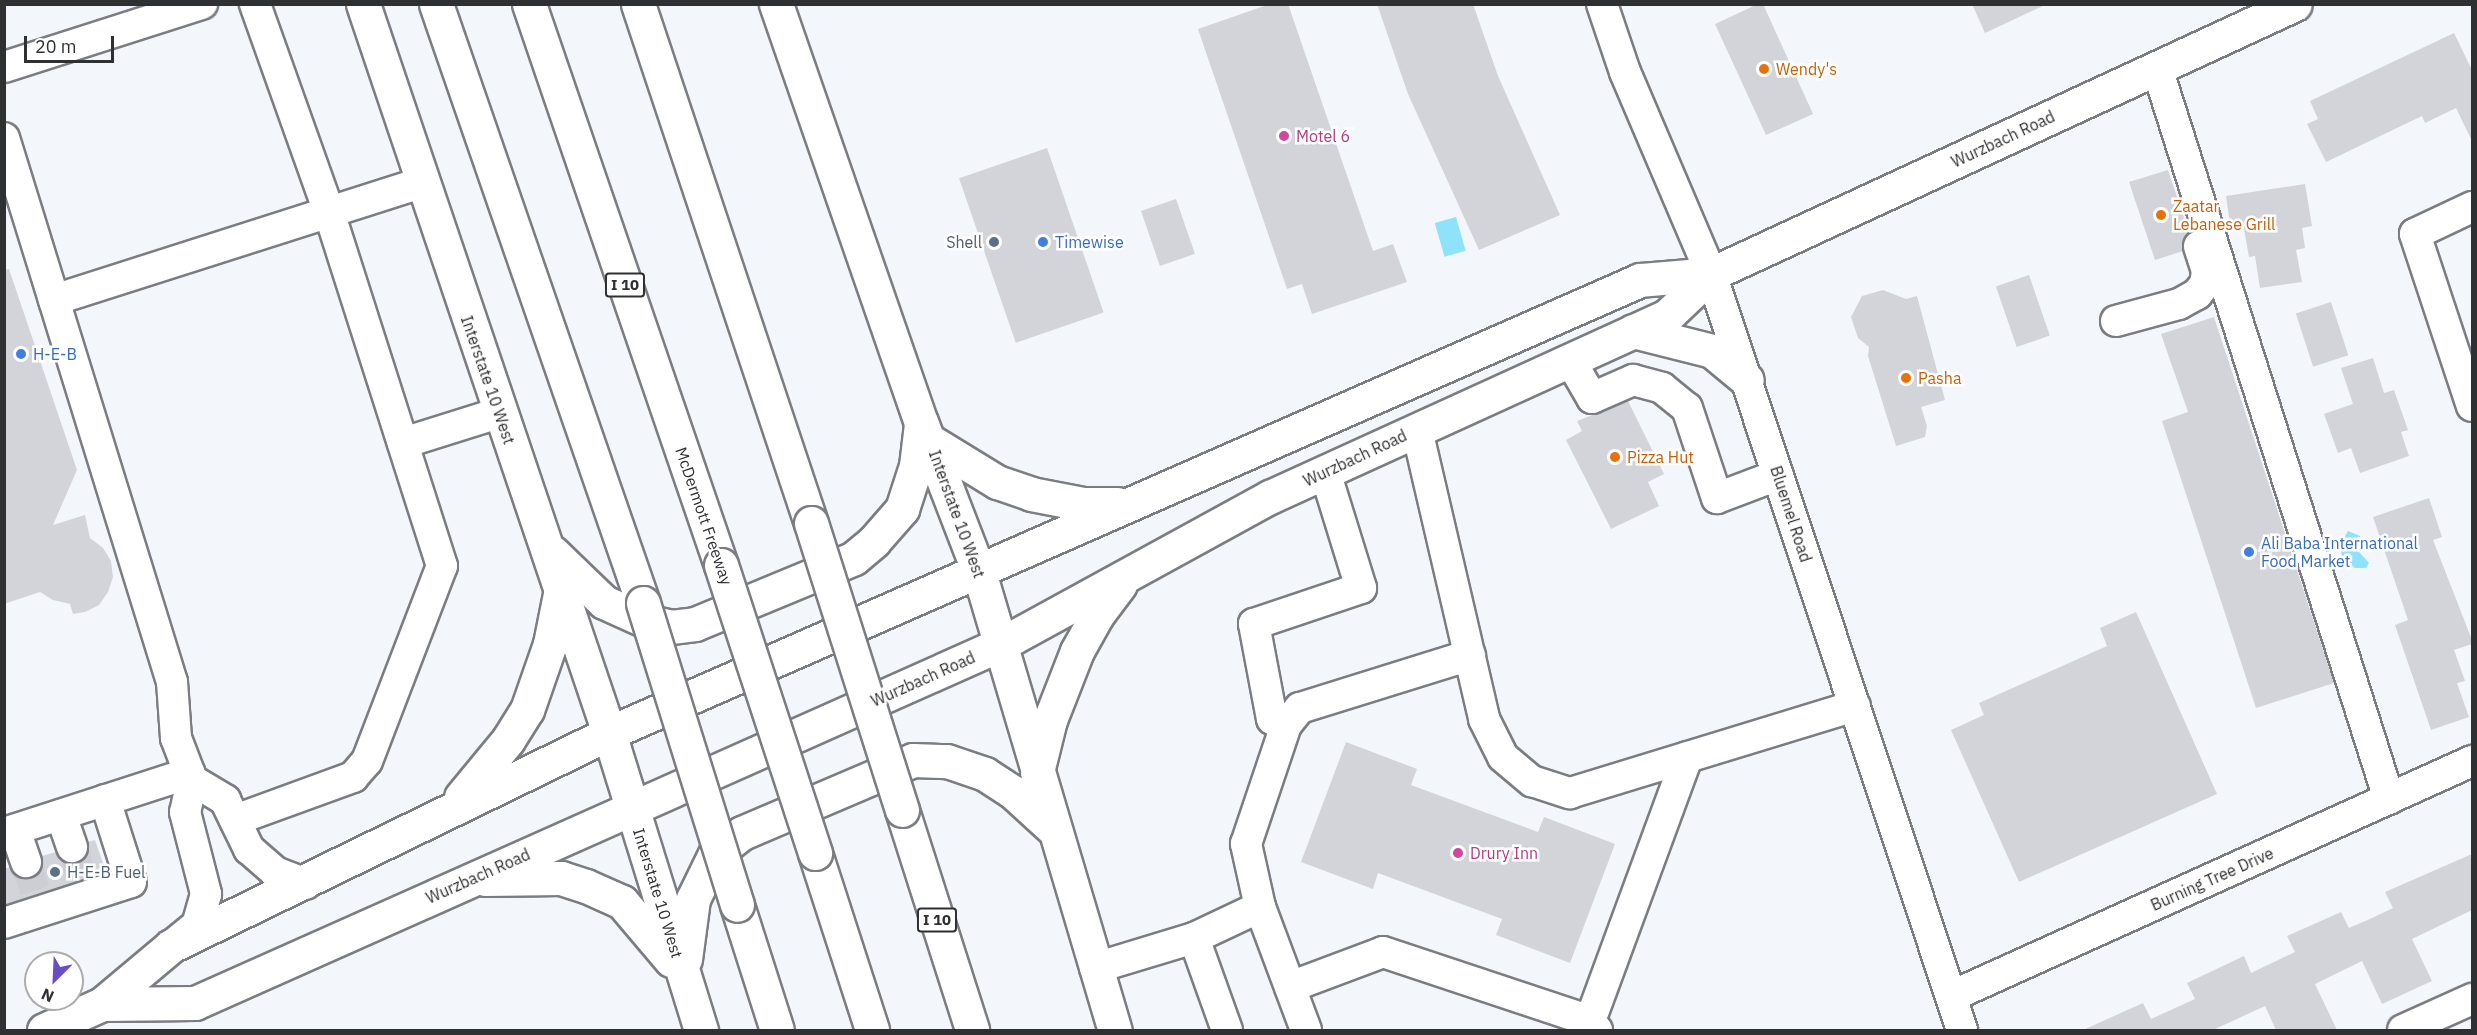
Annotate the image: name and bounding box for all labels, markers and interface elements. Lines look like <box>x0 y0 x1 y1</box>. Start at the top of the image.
scale bar <box>27 24 117 62</box>
text: 20 m <box>35 35 77 58</box>
place label: Wendy's <box>1776 59 1837 79</box>
marker: Wendy's <box>1757 62 1771 76</box>
street label: Wurzbach Road <box>1948 107 2058 171</box>
place label: Motel 6 <box>1296 126 1350 146</box>
marker: Motel 6 <box>1277 129 1291 143</box>
place label: Zaatar Lebanese Grill <box>2173 196 2275 234</box>
marker: Zaatar Lebanese Grill <box>2154 208 2168 222</box>
place label: Shell <box>946 232 982 252</box>
place label: Timewise <box>1055 232 1124 252</box>
marker: Shell <box>987 235 1001 249</box>
marker: Timewise <box>1036 235 1050 249</box>
road number: I 10 <box>604 273 646 297</box>
street label: Interstate 10 West <box>457 313 519 447</box>
place label: H-E-B <box>33 344 77 364</box>
marker: H-E-B <box>14 347 28 361</box>
place label: Pasha <box>1918 368 1962 388</box>
marker: Pasha <box>1899 371 1913 385</box>
street label: Wurzbach Road <box>1300 426 1410 490</box>
street label: McDermott Freeway <box>671 444 737 588</box>
street label: Interstate 10 West <box>925 447 989 581</box>
place label: Pizza Hut <box>1627 447 1694 467</box>
marker: Pizza Hut <box>1608 450 1622 464</box>
street label: Bluemel Road <box>1766 463 1816 565</box>
place label: Ali Baba International Food Market <box>2261 533 2418 571</box>
marker: Ali Baba International Food Market <box>2242 545 2256 559</box>
street label: Wurzbach Road <box>868 647 978 711</box>
street label: Interstate 10 West <box>629 826 687 960</box>
place label: Drury Inn <box>1470 843 1538 863</box>
street label: Burning Tree Drive <box>2148 843 2276 915</box>
street label: Wurzbach Road <box>423 844 533 908</box>
marker: Drury Inn <box>1451 846 1465 860</box>
place label: H-E-B Fuel <box>67 862 145 882</box>
marker: H-E-B Fuel <box>48 865 62 879</box>
road number: I 10 <box>916 908 958 932</box>
north arrow <box>24 951 84 1011</box>
text: N <box>38 984 57 1007</box>

